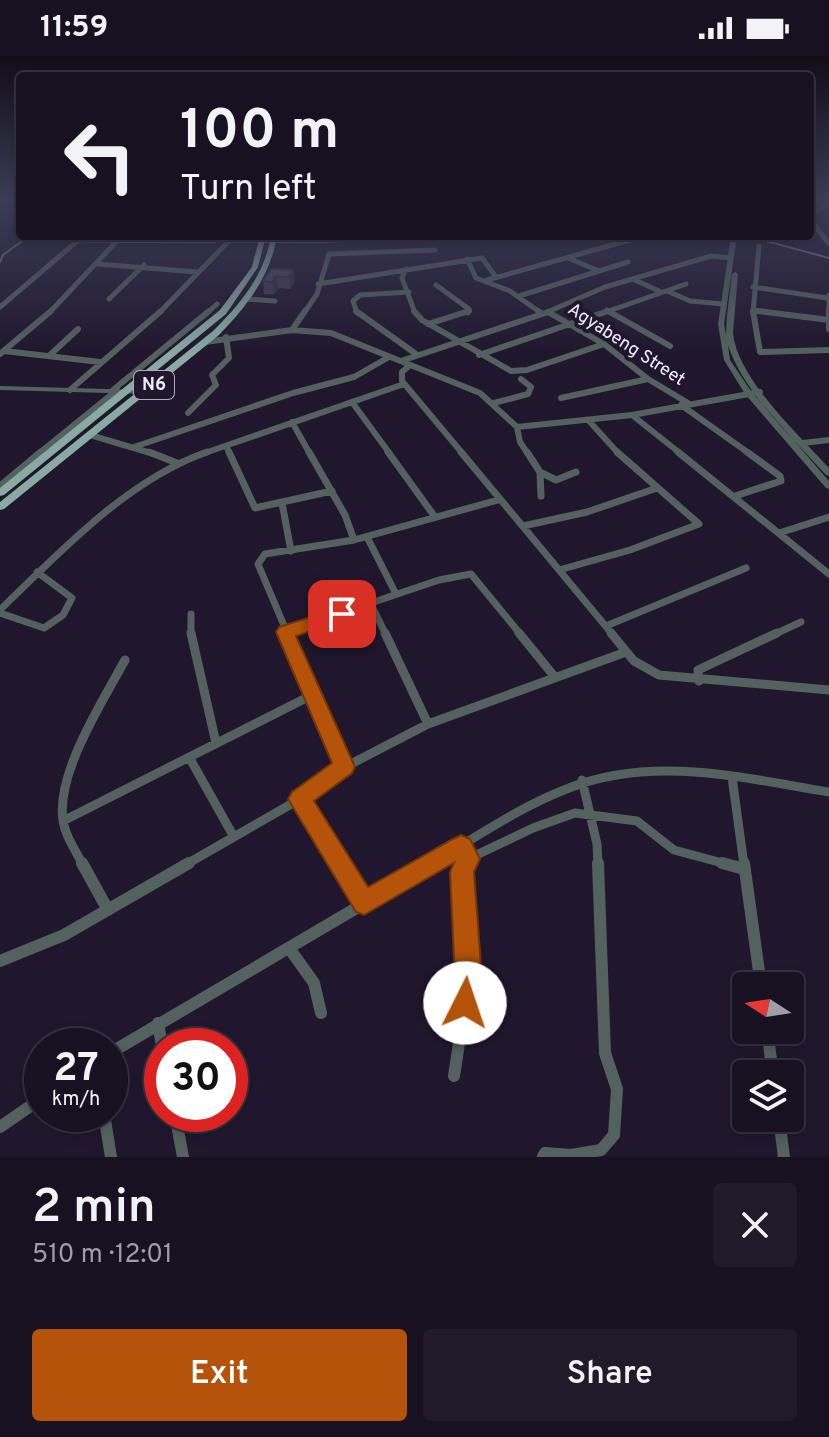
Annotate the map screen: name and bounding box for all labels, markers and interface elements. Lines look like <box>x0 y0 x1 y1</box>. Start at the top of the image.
text: 11:59 <box>40 10 108 47</box>
text: 100 m <box>180 98 339 168</box>
icon: left <box>48 104 152 208</box>
text: Turn left <box>180 167 317 213</box>
street label: Agyabeng Street <box>563 298 689 392</box>
road number: N6 <box>134 371 174 399</box>
pin <box>308 580 376 648</box>
icon: arrive <box>320 592 364 636</box>
position arrow <box>423 961 507 1045</box>
north arrow <box>732 972 804 1044</box>
map controls <box>732 972 804 1132</box>
speed limit sign: 30 <box>144 1028 248 1132</box>
text: 27 <box>53 1045 99 1095</box>
button: layers <box>732 1060 804 1132</box>
text: km/h <box>52 1087 100 1113</box>
text: 2 min <box>32 1179 156 1239</box>
button: close <box>713 1183 797 1267</box>
text: 510 m · 12:01 <box>32 1239 173 1272</box>
button: Exit <box>32 1329 407 1421</box>
button: Share <box>423 1329 797 1421</box>

